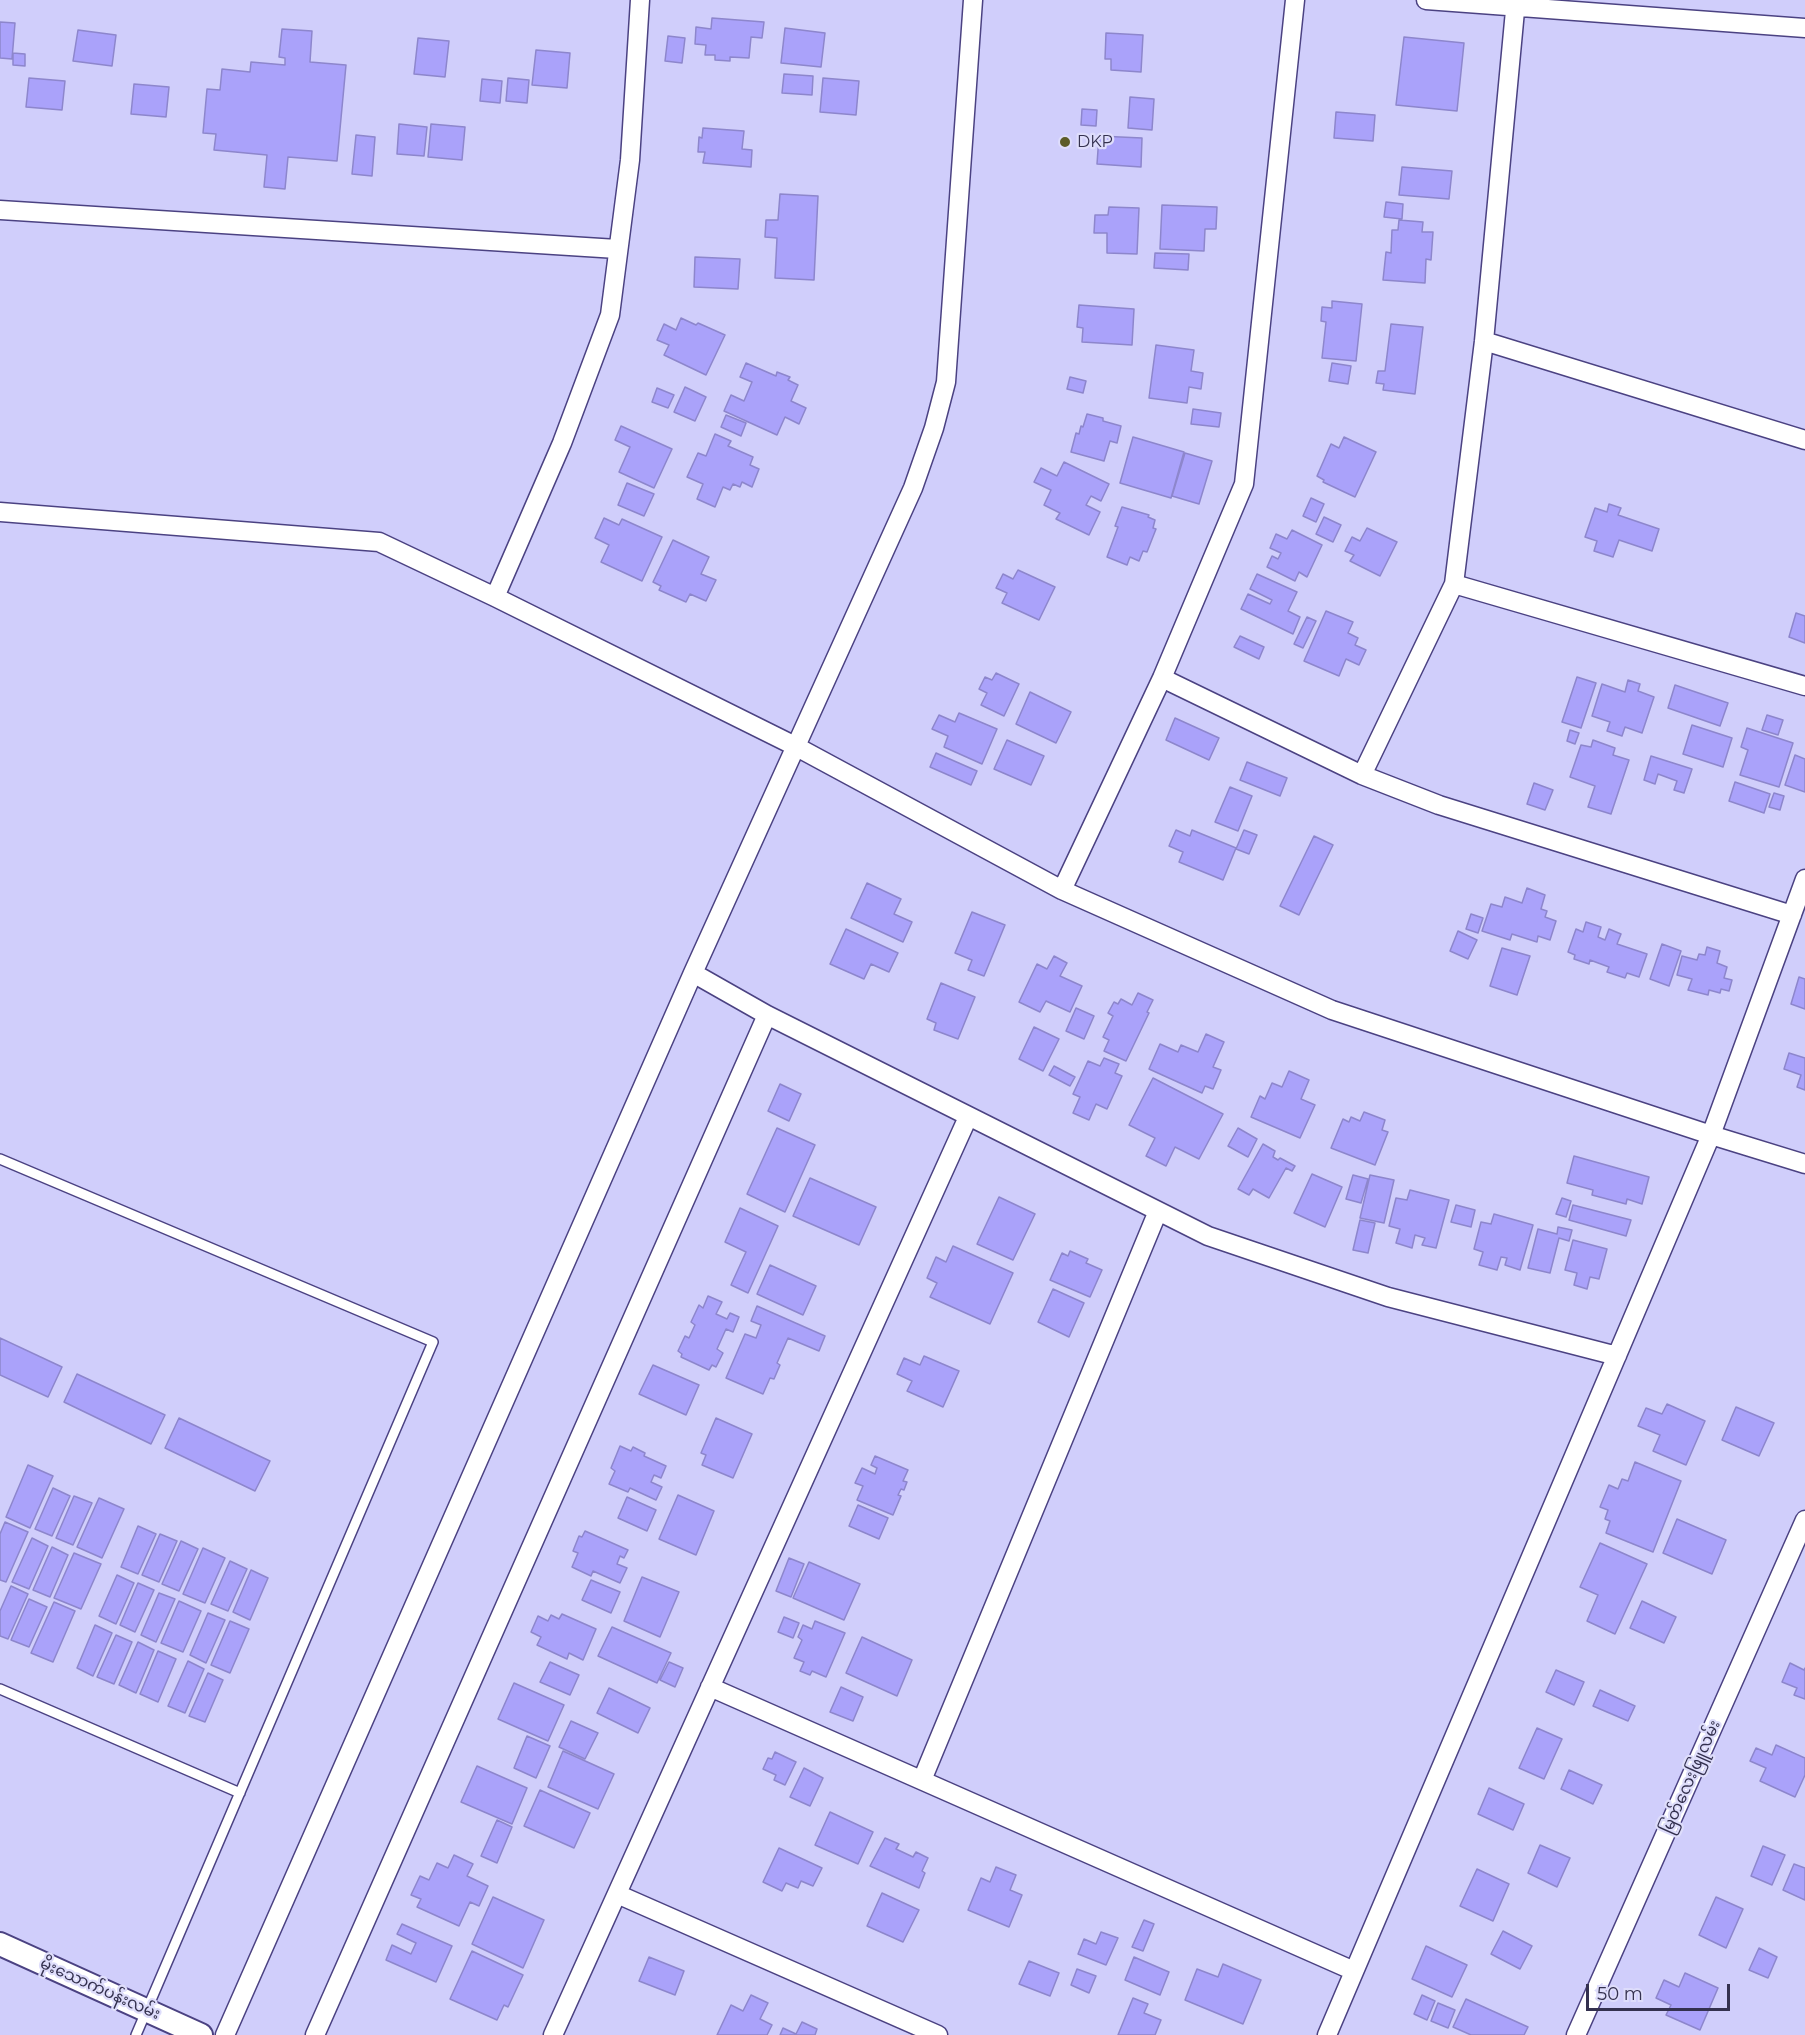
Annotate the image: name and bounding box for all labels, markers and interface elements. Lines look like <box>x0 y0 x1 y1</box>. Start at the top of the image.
place label: DKP <box>1077 132 1113 152</box>
marker: DKP <box>1058 135 1072 149</box>
street label: မြတ်လေးဖြူလမ်း <box>1657 1717 1725 1837</box>
street label: မိုးသောက်ပန်းလမ်း <box>37 1954 163 2024</box>
scale bar <box>1589 1972 1733 2010</box>
text: 50 m <box>1597 1983 1643 2005</box>

